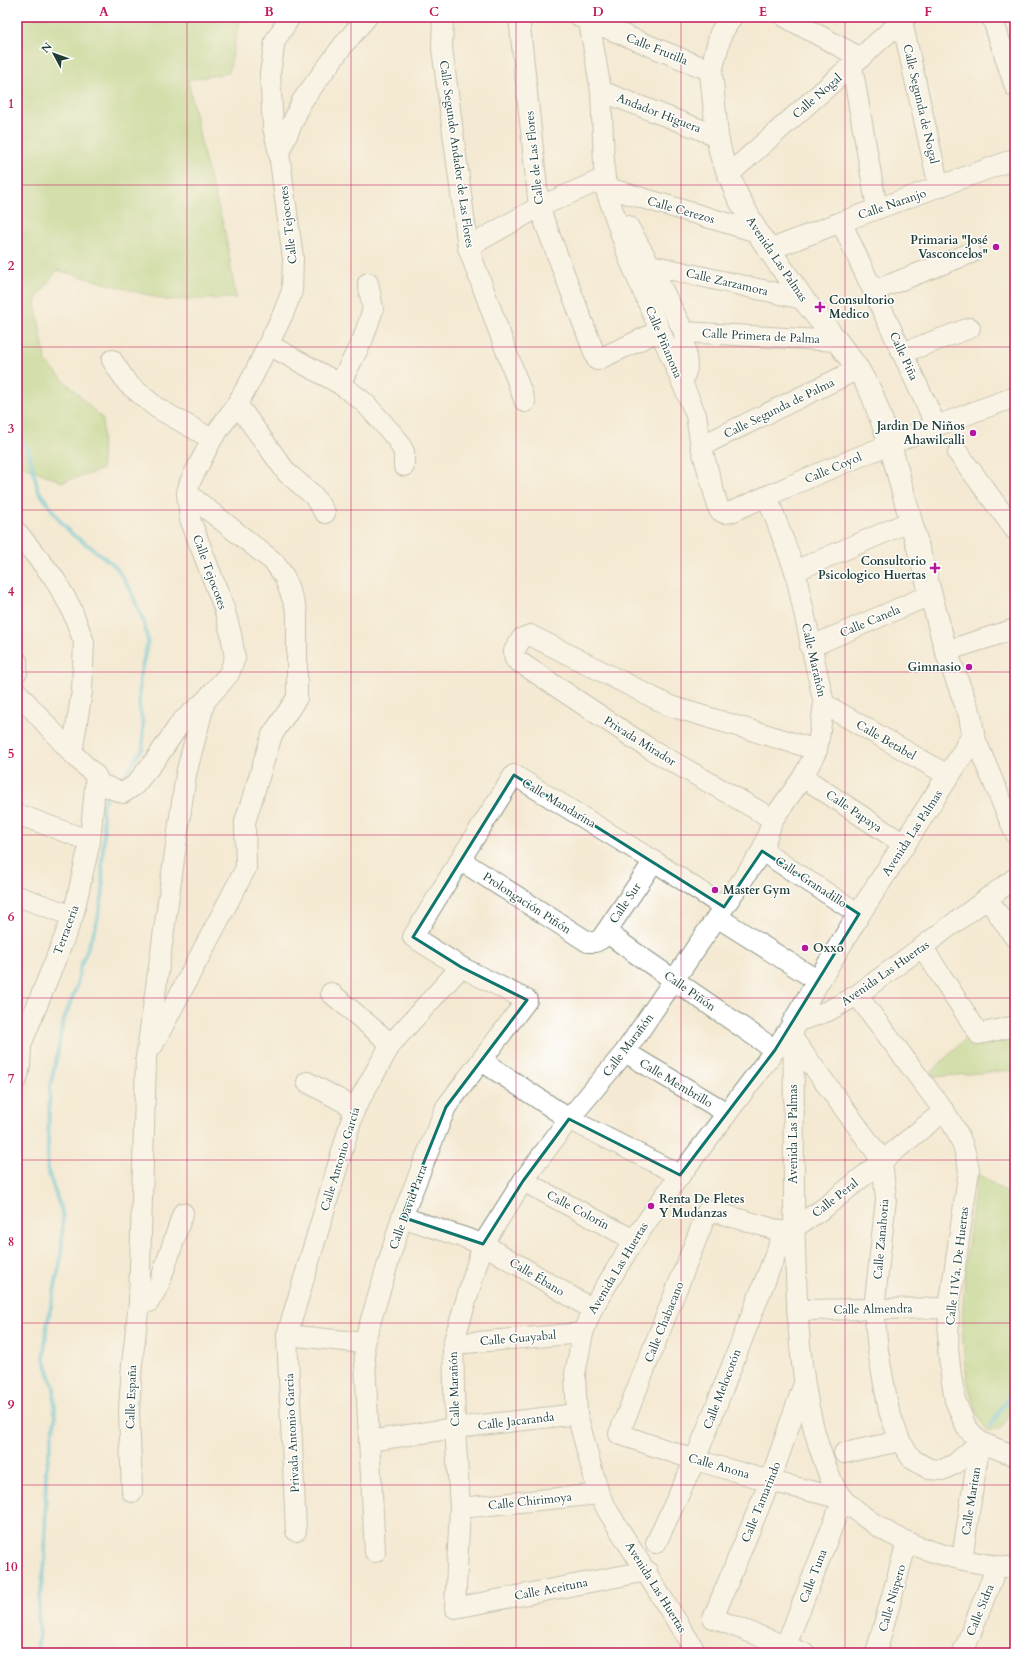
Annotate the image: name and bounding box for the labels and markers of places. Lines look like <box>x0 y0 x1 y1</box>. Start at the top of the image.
place label: Primaria "José Vasconcelos" <box>910 232 988 262</box>
marker: Primaria "José Vasconcelos" <box>991 242 1001 252</box>
place label: Consultorio Medico <box>829 292 894 322</box>
marker: Consultorio Medico <box>814 301 826 313</box>
place label: Jardin De Niños Ahawilcalli <box>875 418 965 448</box>
marker: Jardin De Niños Ahawilcalli <box>968 428 978 438</box>
place label: Consultorio Psicologico Huertas <box>818 553 926 583</box>
marker: Consultorio Psicologico Huertas <box>929 562 941 574</box>
place label: Gimnasio <box>907 659 961 675</box>
marker: Gimnasio <box>964 662 974 672</box>
place label: Master Gym <box>723 882 791 898</box>
marker: Master Gym <box>710 885 720 895</box>
place label: Oxxo <box>813 940 844 956</box>
marker: Oxxo <box>800 943 810 953</box>
place label: Renta De Fletes Y Mudanzas <box>659 1191 744 1221</box>
marker: Renta De Fletes Y Mudanzas <box>646 1201 656 1211</box>

